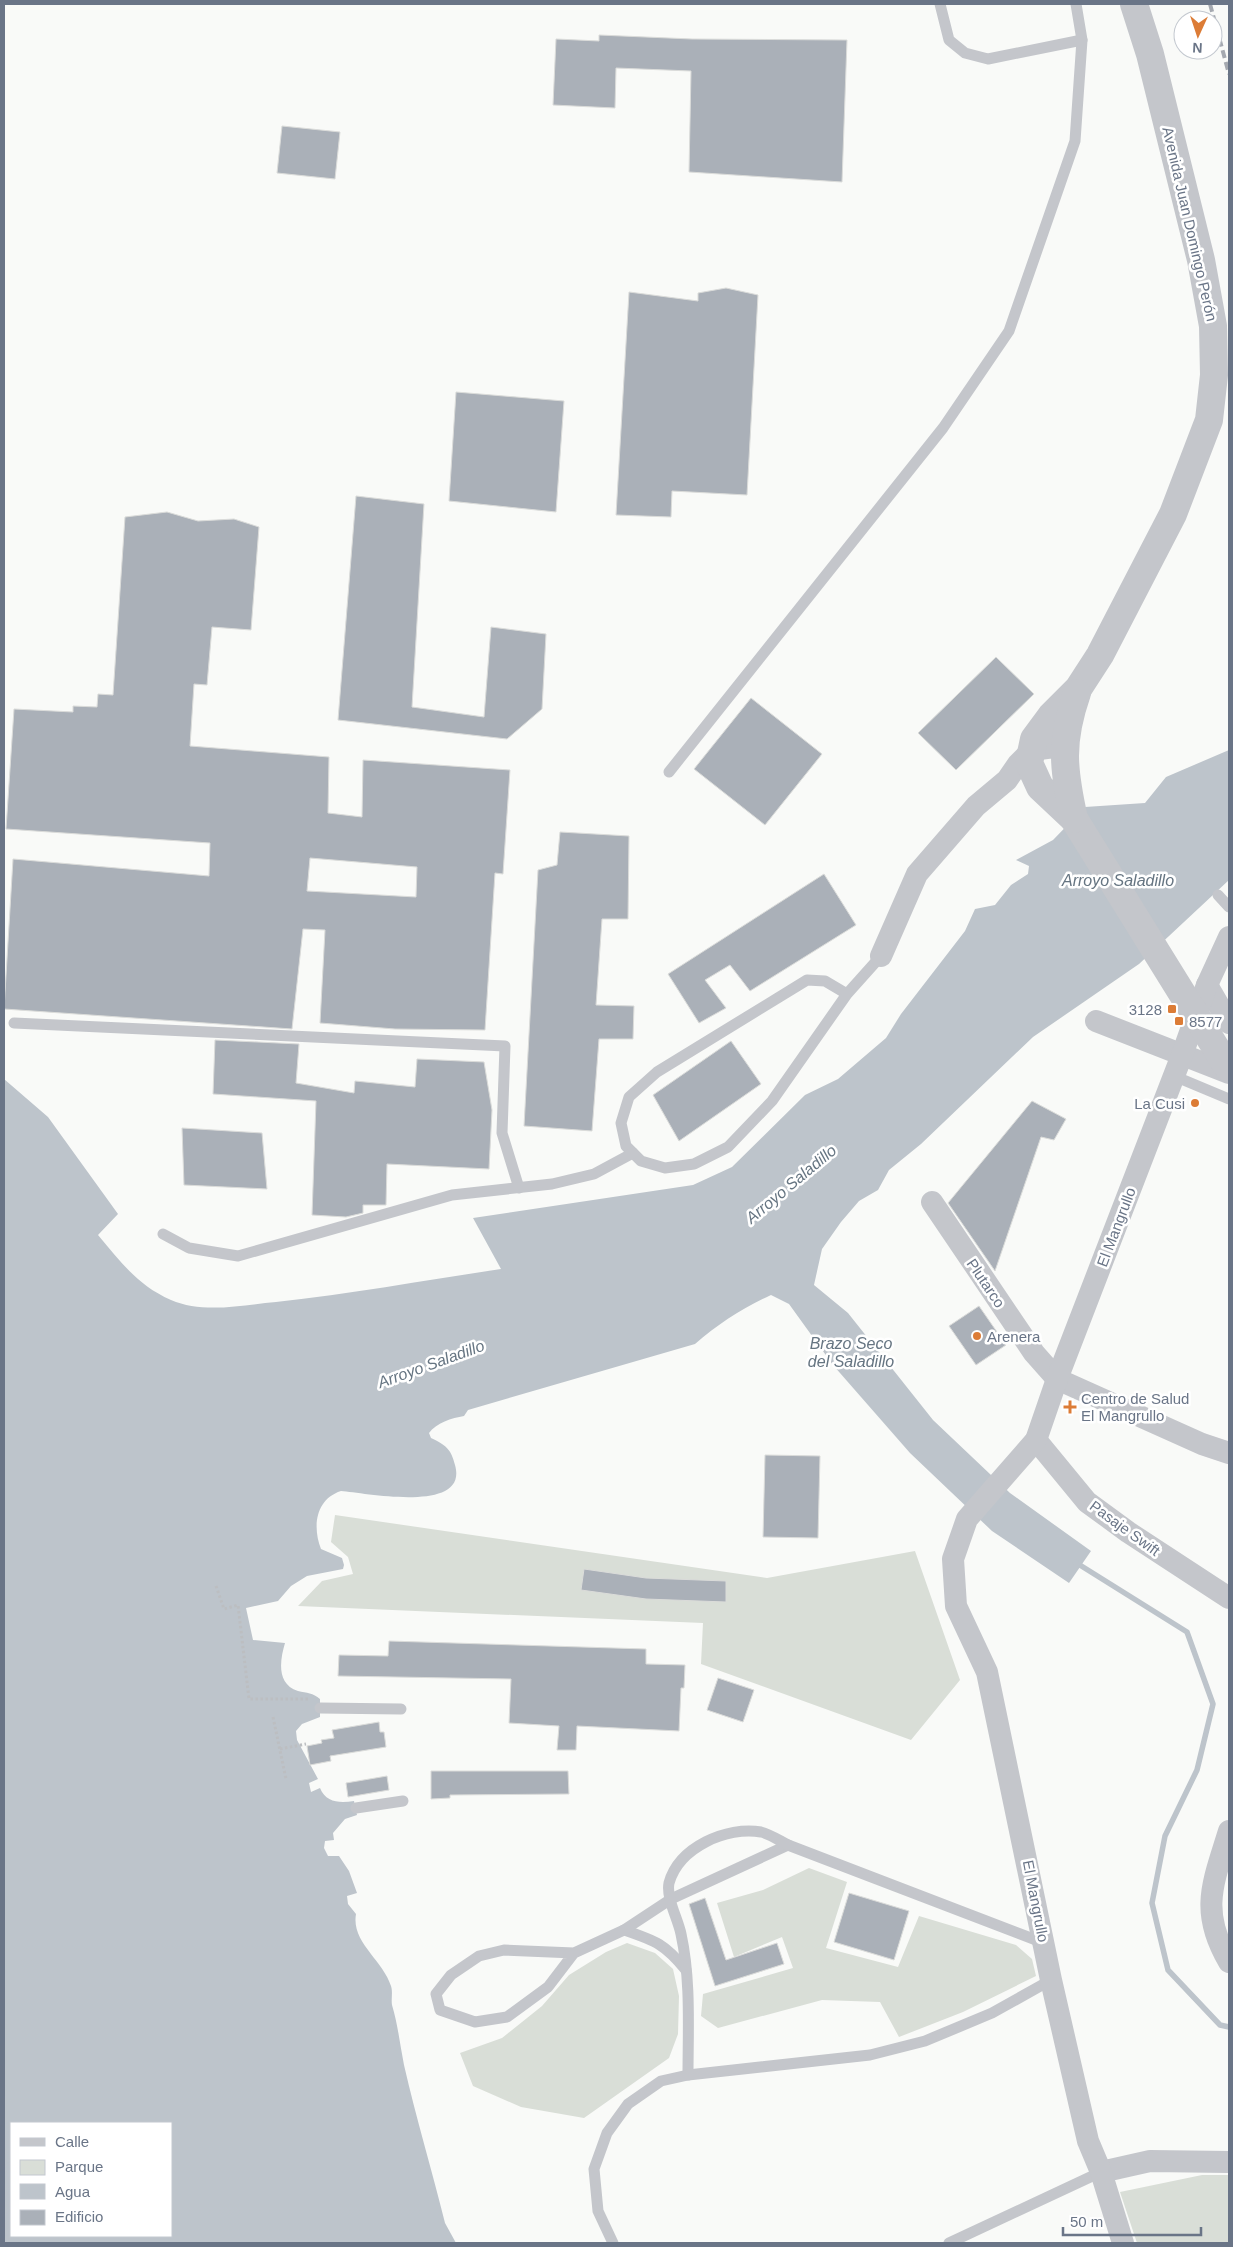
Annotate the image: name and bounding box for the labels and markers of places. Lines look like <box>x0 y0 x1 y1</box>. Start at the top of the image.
place label: 3128 <box>1129 1001 1162 1018</box>
marker: 3128 <box>1166 1003 1178 1015</box>
place label: 8577 <box>1189 1013 1222 1030</box>
marker: 8577 <box>1173 1015 1185 1027</box>
place label: La Cusi <box>1134 1095 1185 1112</box>
marker: La Cusi <box>1189 1097 1201 1109</box>
place label: Arenera <box>987 1328 1041 1345</box>
marker: Arenera <box>971 1330 983 1342</box>
place label: Centro de Salud El Mangrullo <box>1081 1390 1189 1424</box>
marker: Centro de Salud El Mangrullo <box>1063 1400 1077 1414</box>

